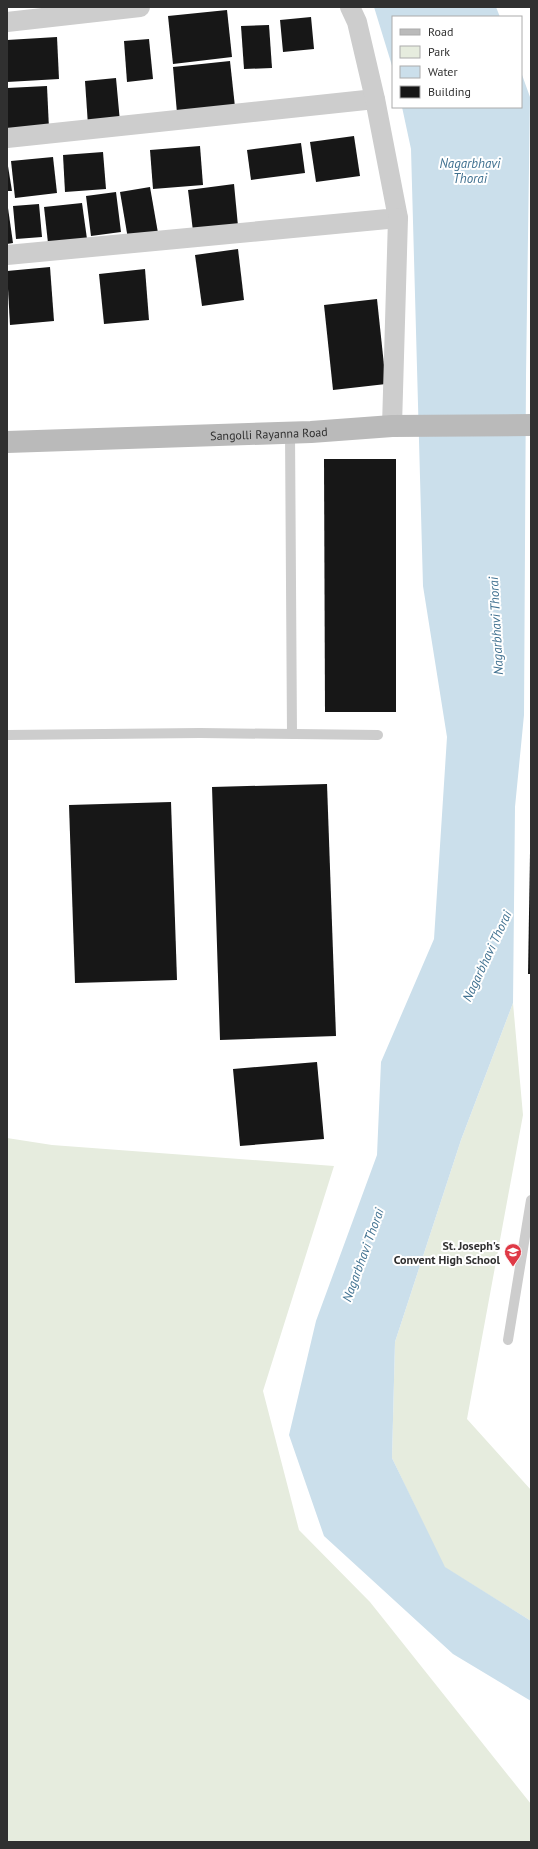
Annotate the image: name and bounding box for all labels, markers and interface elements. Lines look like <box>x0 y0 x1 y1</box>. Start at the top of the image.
legend <box>392 16 522 108</box>
text: Road <box>428 24 453 39</box>
text: Park <box>428 44 450 59</box>
text: Water <box>428 64 458 79</box>
text: Building <box>428 84 471 99</box>
water label: Nagarbhavi Thorai <box>440 155 501 187</box>
street label: Sangolli Rayanna Road <box>210 423 328 443</box>
water label: Nagarbhavi Thorai <box>485 576 507 675</box>
water label: Nagarbhavi Thorai <box>459 907 516 1004</box>
water label: Nagarbhavi Thorai <box>338 1205 388 1304</box>
place label: St. Joseph's Convent High School <box>394 1238 500 1267</box>
school or university icon: St. Joseph's Convent High School <box>503 1242 523 1267</box>

